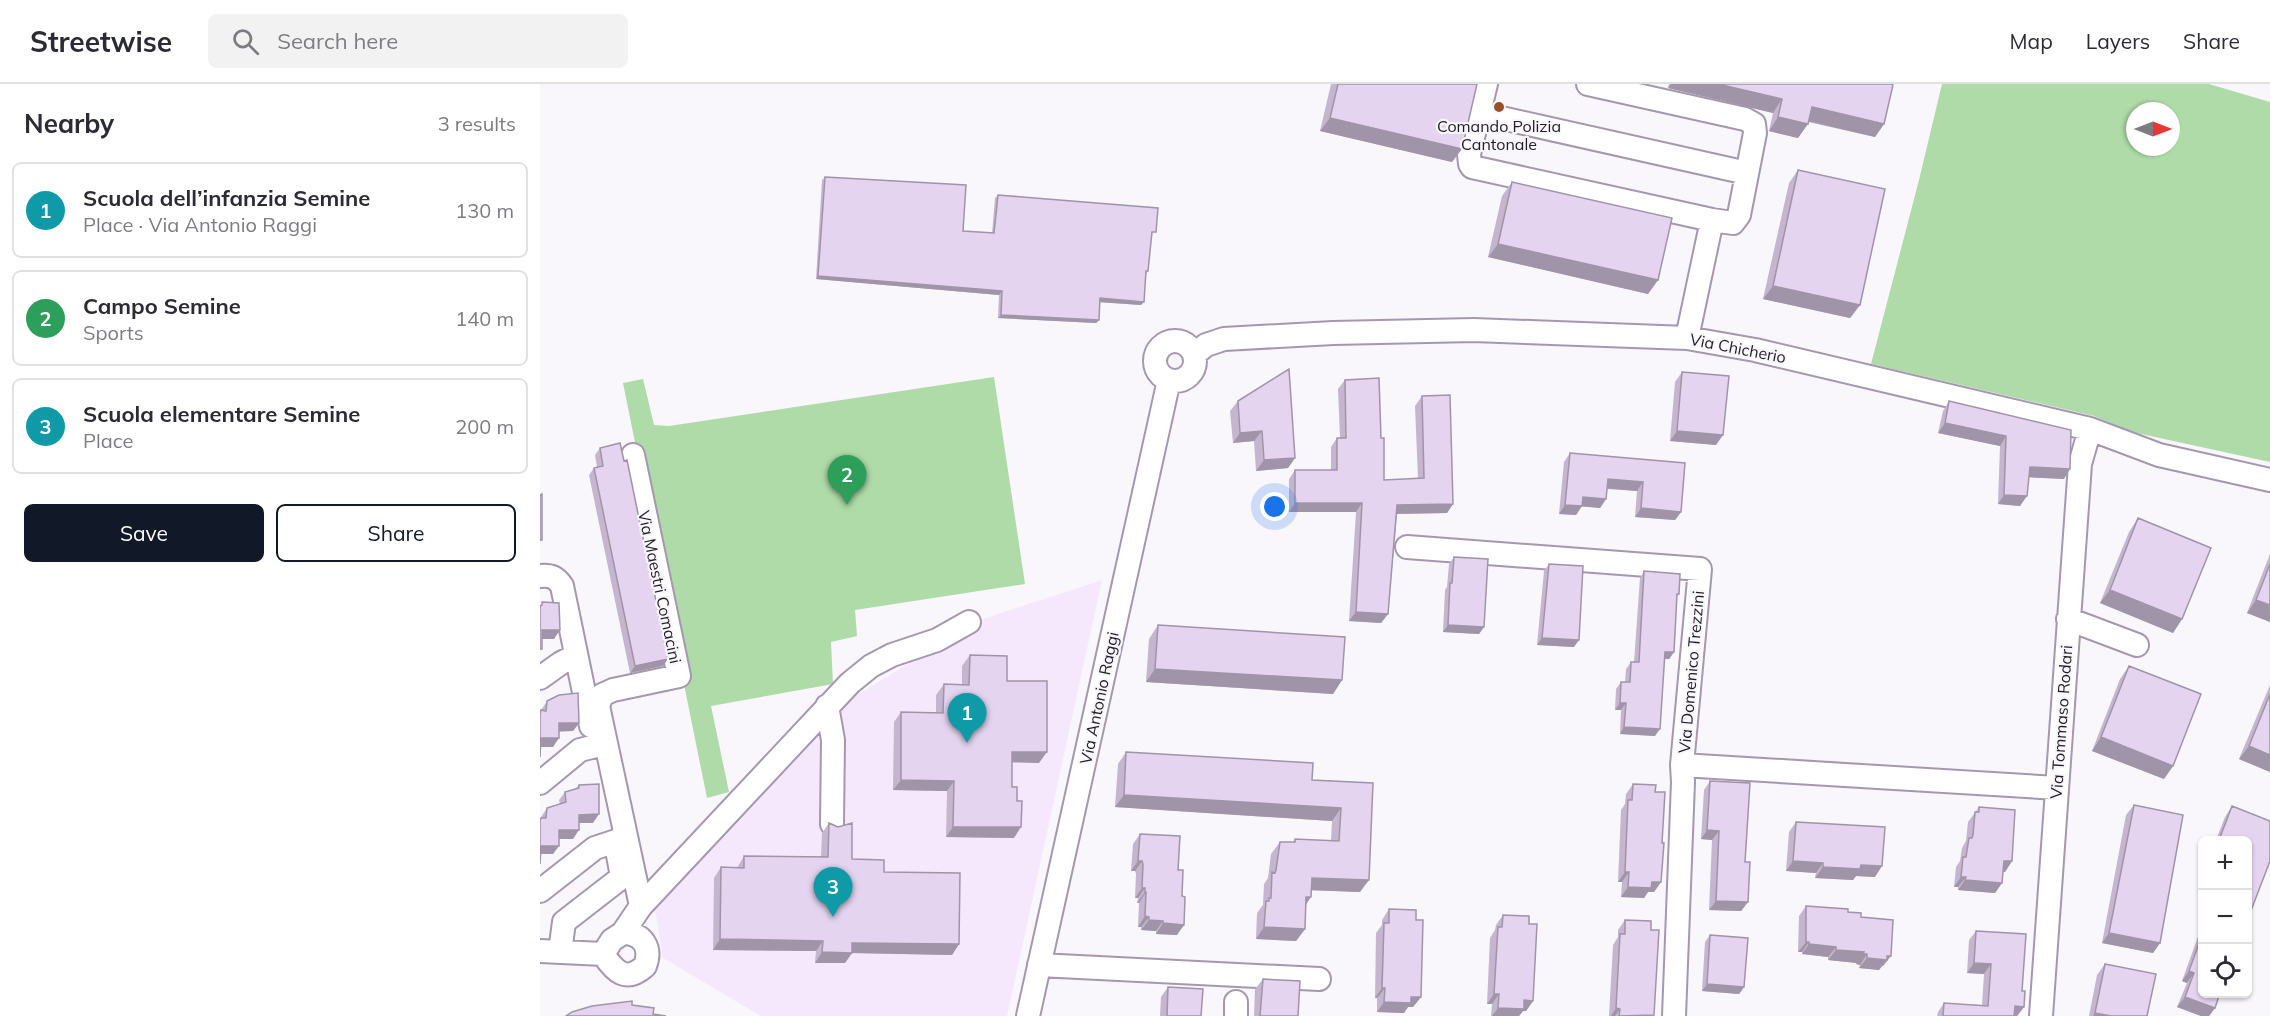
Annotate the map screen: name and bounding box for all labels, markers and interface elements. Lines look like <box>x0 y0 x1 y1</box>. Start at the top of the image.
search box <box>208 14 628 68</box>
text: Streetwise <box>30 24 172 59</box>
icon: search <box>229 25 262 58</box>
text: Search here <box>277 27 398 55</box>
text: Map <box>2010 28 2053 54</box>
text: Layers <box>2086 28 2150 54</box>
text: Share <box>2183 28 2240 54</box>
marker: Comando Polizia Cantonale <box>1492 100 1506 114</box>
north arrow <box>2126 102 2180 156</box>
text: Nearby <box>24 107 114 140</box>
text: 3 results <box>438 111 516 136</box>
place label: Comando Polizia Cantonale <box>1437 116 1561 154</box>
text: Scuola dell’infanzia Semine <box>83 184 370 212</box>
text: 1 <box>40 198 52 223</box>
text: 130 m <box>455 198 514 223</box>
text: Place · Via Antonio Raggi <box>83 212 317 237</box>
text: Campo Semine <box>83 292 241 320</box>
text: 2 <box>40 306 52 331</box>
text: 140 m <box>455 306 514 331</box>
text: Sports <box>83 320 144 345</box>
street label: Via Chicherio <box>1688 329 1788 367</box>
text: Scuola elementare Semine <box>83 400 360 428</box>
text: 3 <box>40 414 52 439</box>
text: 200 m <box>455 414 514 439</box>
text: Place <box>83 428 133 453</box>
pin: 2 <box>828 456 866 505</box>
your location <box>1260 492 1289 521</box>
button: Save <box>24 504 264 562</box>
button: Share <box>276 504 516 562</box>
street label: Via Maestri Comacini <box>634 509 686 665</box>
street label: Via Domenico Trezzini <box>1674 590 1708 754</box>
street label: Via Antonio Raggi <box>1075 630 1123 766</box>
street label: Via Tommaso Rodari <box>2046 644 2076 800</box>
pin: 1 <box>948 694 986 743</box>
map controls <box>2198 836 2252 998</box>
button: + <box>2198 836 2252 890</box>
pin: 3 <box>814 868 852 917</box>
button: − <box>2198 890 2252 944</box>
button: locate <box>2198 944 2252 998</box>

